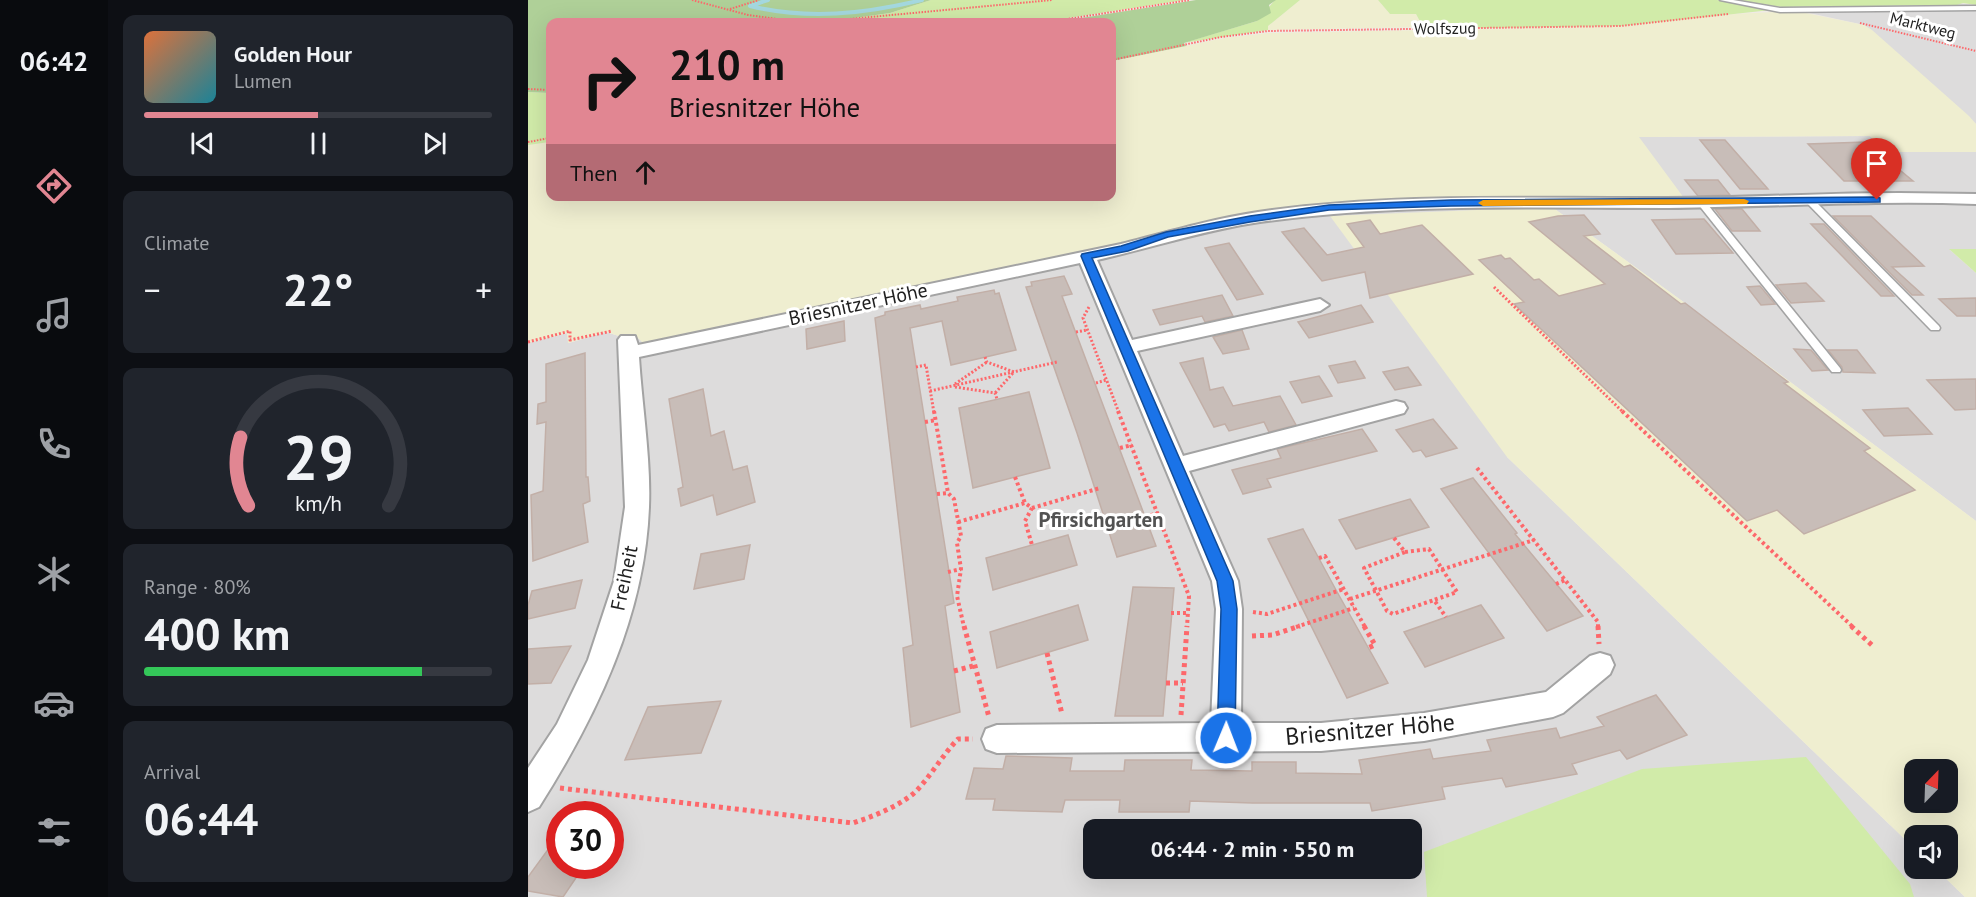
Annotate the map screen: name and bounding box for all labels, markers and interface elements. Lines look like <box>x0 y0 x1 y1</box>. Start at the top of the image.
street label: Marktweg <box>1888 7 1958 43</box>
street label: Wolfszug <box>1414 17 1476 39</box>
text: 210 m <box>669 37 785 92</box>
text: Golden Hour <box>234 40 352 68</box>
icon: right <box>570 42 648 120</box>
text: 06:42 <box>20 44 88 78</box>
text: Lumen <box>234 68 292 94</box>
text: Briesnitzer Höhe <box>669 90 860 124</box>
icon: previous <box>186 127 219 160</box>
icon: pause <box>302 127 335 160</box>
icon: next <box>418 127 451 160</box>
pin <box>1851 138 1902 200</box>
icon: arrive <box>1860 147 1893 180</box>
icon: ahead <box>629 156 662 189</box>
text: Then <box>570 159 617 187</box>
icon: directions <box>33 165 75 207</box>
text: Climate <box>144 230 210 256</box>
text: 22° <box>283 260 353 318</box>
text: − <box>144 268 161 311</box>
text: + <box>475 268 492 311</box>
street label: Briesnitzer Höhe <box>786 277 930 331</box>
icon: music <box>33 294 75 336</box>
text: 29 <box>283 416 353 497</box>
icon: phone <box>33 423 75 465</box>
text: km/h <box>294 489 341 517</box>
district label: Pfirsichgarten <box>1038 506 1164 533</box>
street label: Freiheit <box>604 543 644 613</box>
icon: climate <box>33 553 75 595</box>
text: Range · 80% <box>144 574 251 600</box>
text: 400 km <box>144 604 290 662</box>
icon: car <box>33 682 75 724</box>
position arrow <box>1194 706 1258 770</box>
street label: Briesnitzer Höhe <box>1284 706 1456 752</box>
text: Arrival <box>144 759 200 785</box>
north arrow <box>1904 759 1958 813</box>
map controls <box>1904 759 1958 879</box>
text: 06:44 <box>144 789 258 847</box>
speed limit sign: 30 <box>546 801 624 879</box>
icon: filters <box>33 811 75 853</box>
button: sound <box>1904 825 1958 879</box>
text: 06:44 · 2 min · 550 m <box>1151 835 1354 863</box>

